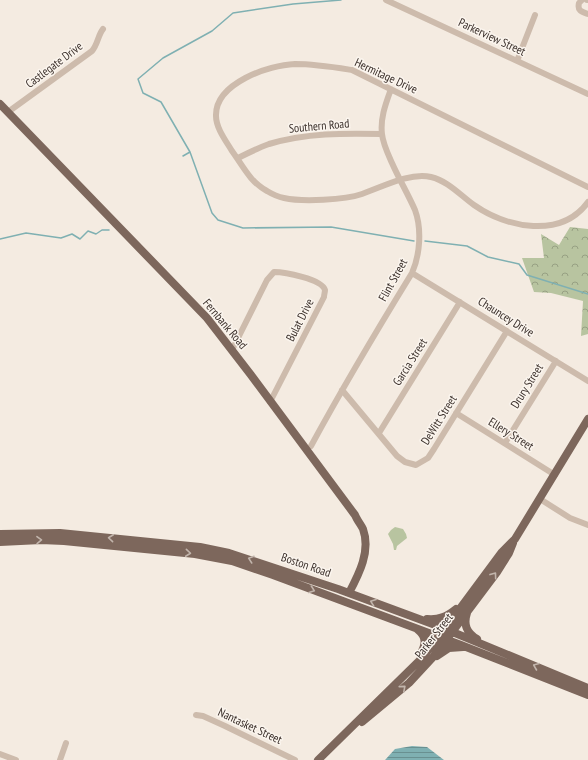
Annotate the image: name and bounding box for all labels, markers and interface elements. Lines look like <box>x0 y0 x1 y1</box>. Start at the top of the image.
street label: Parkerview Street <box>456 14 529 59</box>
street label: Castlegate Drive <box>22 38 85 91</box>
street label: Hermitage Drive <box>352 54 420 97</box>
street label: Southern Road <box>288 115 350 136</box>
street label: Flint Street <box>375 255 411 304</box>
street label: Chauncey Drive <box>475 293 537 340</box>
street label: Fernbank Road <box>200 295 251 352</box>
street label: Bulat Drive <box>282 296 317 344</box>
street label: Garcia Street <box>389 335 430 388</box>
street label: Drury Street <box>507 360 546 411</box>
street label: DeWitt Street <box>417 391 460 447</box>
street label: Ellery Street <box>486 414 537 454</box>
one-way arrow <box>108 533 114 542</box>
one-way arrow <box>36 536 42 544</box>
one-way arrow <box>185 549 191 558</box>
street label: Boston Road <box>279 549 333 580</box>
one-way arrow <box>247 555 254 564</box>
one-way arrow <box>489 573 496 580</box>
one-way arrow <box>309 585 316 593</box>
one-way arrow <box>370 599 377 607</box>
street label: Parker Street <box>411 610 456 661</box>
one-way arrow <box>533 662 540 670</box>
one-way arrow <box>398 685 406 692</box>
street label: Nantasket Street <box>216 704 285 747</box>

